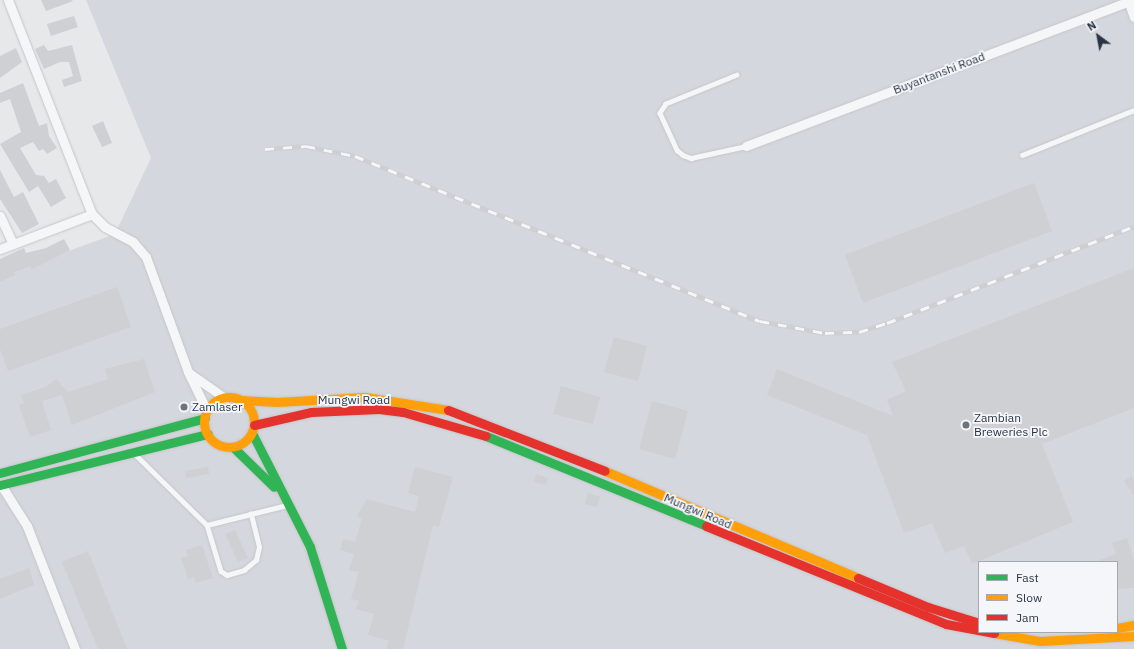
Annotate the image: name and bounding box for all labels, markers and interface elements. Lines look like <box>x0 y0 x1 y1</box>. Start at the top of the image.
north arrow <box>1078 16 1118 56</box>
text: N <box>1085 18 1099 34</box>
street label: Buyantanshi Road <box>891 49 987 97</box>
street label: Mungwi Road <box>318 393 390 407</box>
place label: Zamlaser <box>192 400 242 414</box>
marker: Zamlaser <box>179 402 189 412</box>
place label: Zambian Breweries Plc <box>974 411 1048 439</box>
marker: Zambian Breweries Plc <box>961 420 971 430</box>
street label: Mungwi Road <box>662 490 734 532</box>
legend <box>978 561 1118 633</box>
text: Fast <box>1016 570 1039 585</box>
text: Slow <box>1016 590 1042 605</box>
text: Jam <box>1016 610 1039 625</box>

